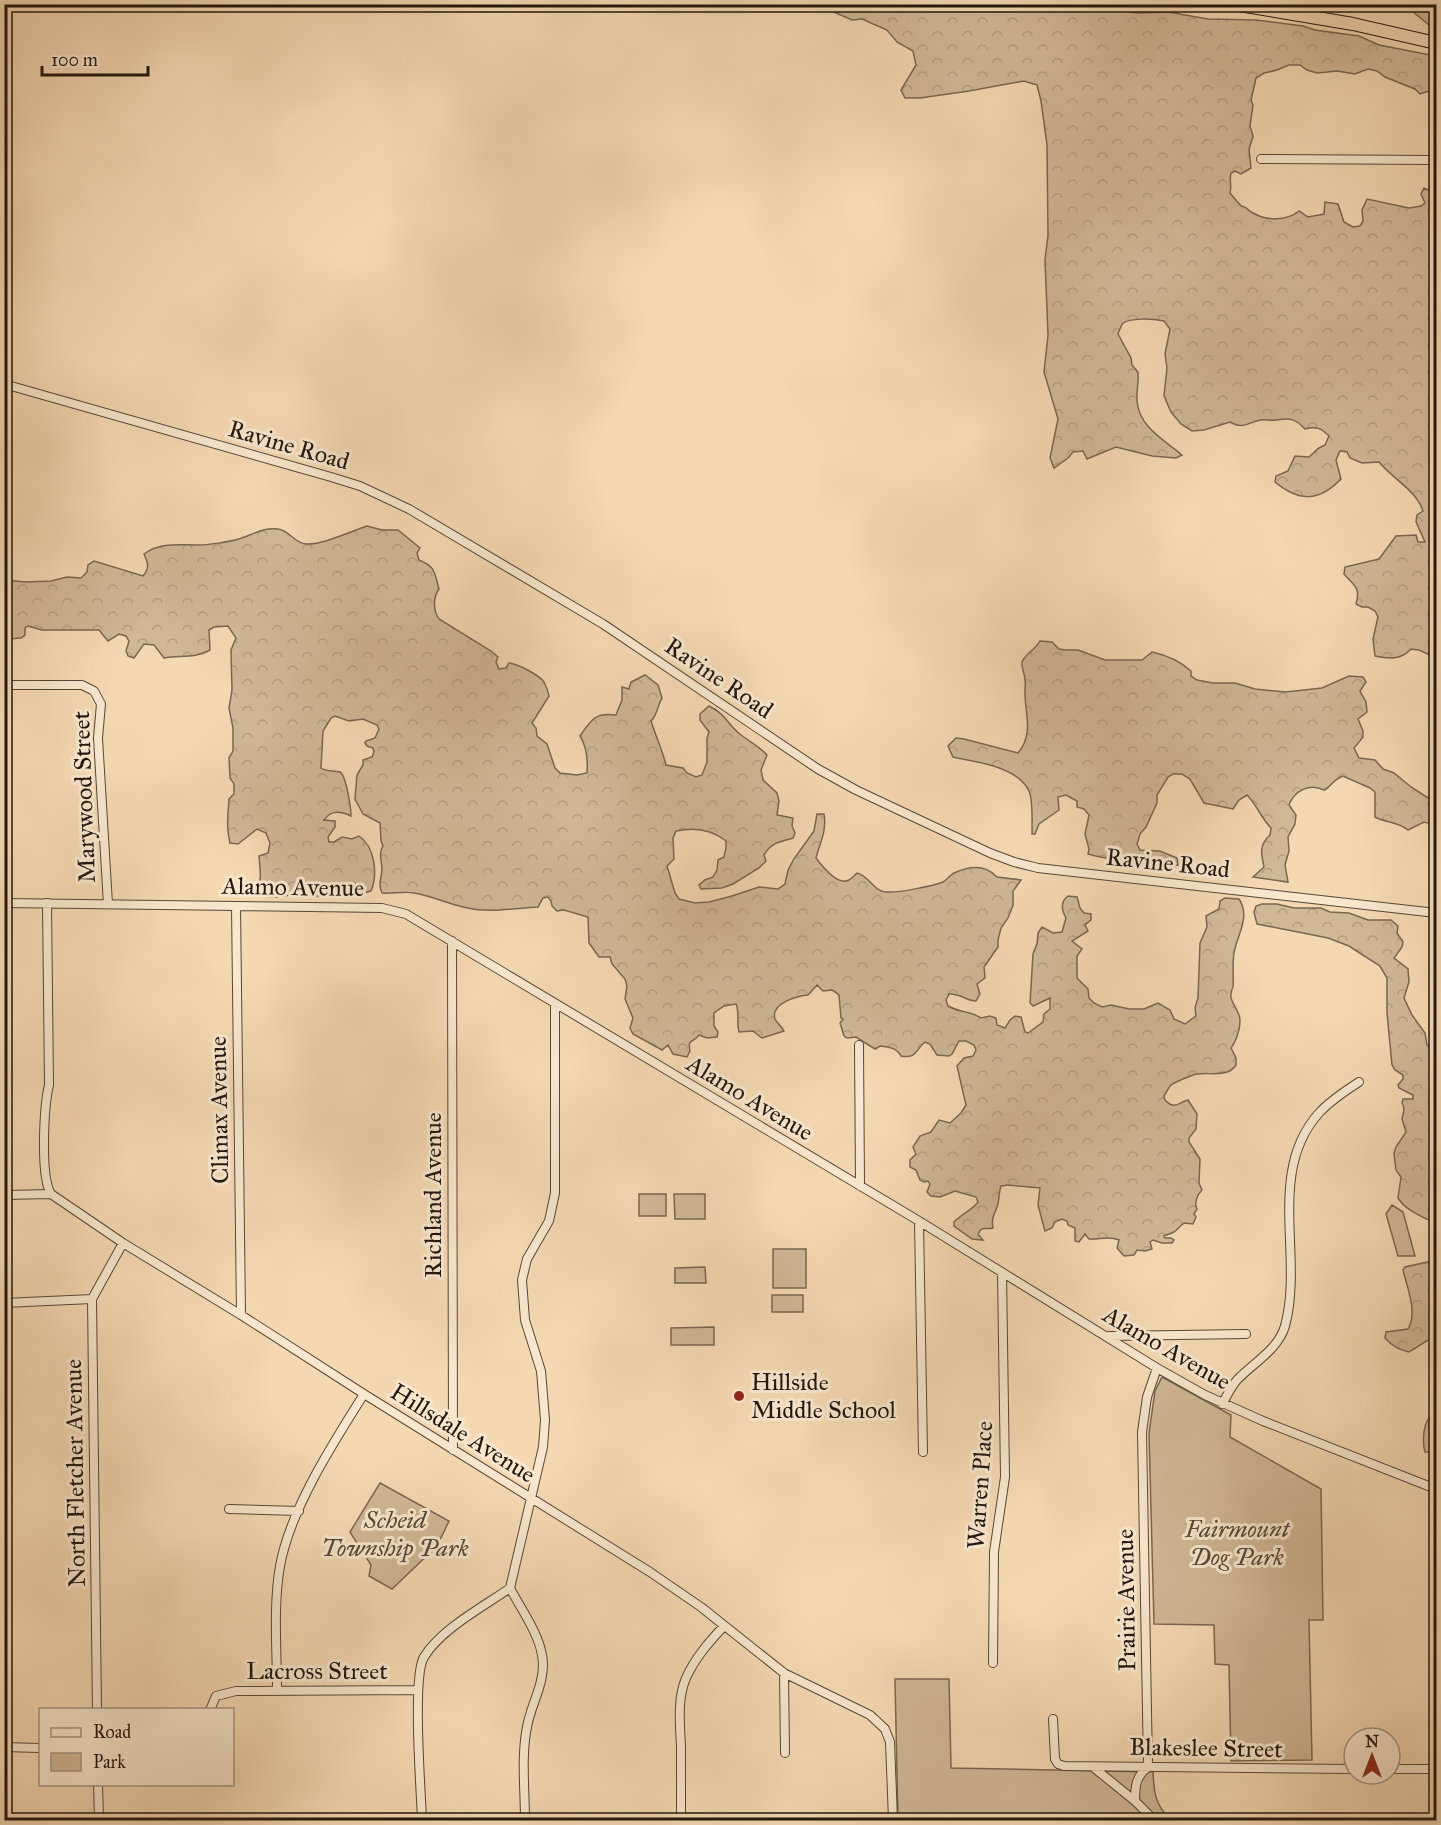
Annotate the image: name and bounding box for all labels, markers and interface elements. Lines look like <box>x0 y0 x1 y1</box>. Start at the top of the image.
scale bar <box>42 39 148 77</box>
text: 100 m <box>51 49 98 71</box>
street label: Ravine Road <box>225 413 353 477</box>
street label: Ravine Road <box>659 631 779 725</box>
street label: Marywood Street <box>66 710 102 884</box>
street label: Ravine Road <box>1105 842 1231 884</box>
street label: Alamo Avenue <box>221 871 364 903</box>
street label: Climax Avenue <box>203 1036 235 1184</box>
street label: Alamo Avenue <box>680 1048 819 1148</box>
street label: Richland Avenue <box>418 1112 448 1278</box>
street label: Alamo Avenue <box>1097 1299 1236 1397</box>
street label: North Fletcher Avenue <box>58 1359 92 1587</box>
place label: Hillside Middle School <box>751 1367 897 1425</box>
street label: Hillsdale Avenue <box>385 1377 541 1489</box>
marker: Hillside Middle School <box>732 1389 746 1403</box>
street label: Warren Place <box>961 1420 999 1550</box>
park label: Scheid Township Park <box>321 1505 469 1563</box>
park label: Fairmount Dog Park <box>1184 1514 1291 1572</box>
street label: Prairie Avenue <box>1110 1529 1142 1671</box>
street label: Lacross Street <box>246 1656 388 1686</box>
legend <box>39 1708 234 1786</box>
text: Road <box>93 1721 131 1743</box>
north arrow <box>1342 1726 1402 1786</box>
street label: Blakeslee Street <box>1129 1732 1283 1764</box>
text: N <box>1365 1732 1379 1751</box>
text: Park <box>93 1751 126 1773</box>

